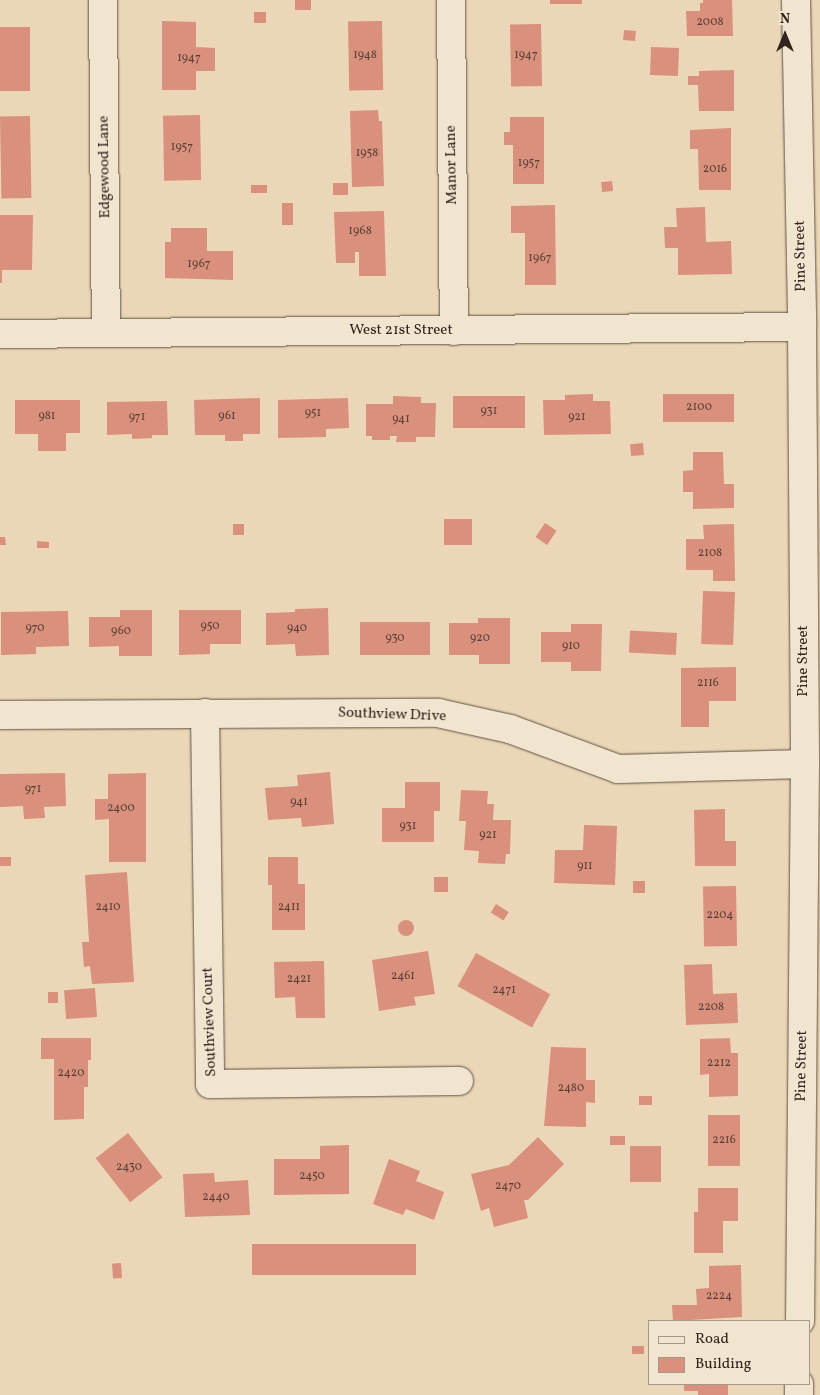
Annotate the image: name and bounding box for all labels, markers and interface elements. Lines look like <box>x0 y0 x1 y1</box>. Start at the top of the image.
north arrow <box>760 10 810 60</box>
text: N <box>780 10 790 29</box>
house number: 2008 <box>696 16 724 30</box>
house number: 1948 <box>353 49 377 63</box>
house number: 1947 <box>514 49 538 63</box>
house number: 1947 <box>177 52 201 66</box>
street label: Edgewood Lane <box>95 115 115 219</box>
street label: Manor Lane <box>442 125 462 205</box>
house number: 1957 <box>171 141 193 155</box>
house number: 1958 <box>356 147 378 161</box>
house number: 1957 <box>518 157 540 171</box>
house number: 2016 <box>703 163 727 177</box>
street label: Pine Street <box>791 220 811 292</box>
house number: 1968 <box>348 225 372 239</box>
house number: 1967 <box>528 252 552 266</box>
house number: 1967 <box>187 258 211 272</box>
street label: West 21st Street <box>349 322 453 340</box>
house number: 2100 <box>686 401 712 415</box>
house number: 931 <box>481 405 497 419</box>
house number: 951 <box>305 407 321 421</box>
house number: 981 <box>39 410 55 424</box>
house number: 961 <box>218 410 236 424</box>
house number: 971 <box>129 411 145 425</box>
house number: 921 <box>568 411 586 425</box>
house number: 941 <box>392 413 410 427</box>
house number: 2108 <box>698 547 722 561</box>
house number: 950 <box>201 620 219 634</box>
house number: 970 <box>26 622 44 636</box>
house number: 940 <box>287 622 307 636</box>
house number: 960 <box>111 625 131 639</box>
street label: Pine Street <box>795 625 813 697</box>
house number: 930 <box>385 632 405 646</box>
house number: 920 <box>470 632 490 646</box>
house number: 910 <box>562 640 580 654</box>
house number: 2116 <box>697 677 719 691</box>
street label: Southview Drive <box>337 704 447 726</box>
house number: 971 <box>25 783 41 797</box>
house number: 941 <box>290 796 308 810</box>
house number: 2400 <box>107 802 135 816</box>
house number: 931 <box>400 820 416 834</box>
house number: 921 <box>479 829 497 843</box>
house number: 911 <box>577 860 593 874</box>
house number: 2410 <box>95 901 121 915</box>
house number: 2411 <box>278 901 300 915</box>
house number: 2204 <box>707 909 733 923</box>
street label: Southview Court <box>199 967 221 1077</box>
house number: 2461 <box>391 970 415 984</box>
house number: 2421 <box>287 973 311 987</box>
house number: 2471 <box>492 984 516 998</box>
house number: 2208 <box>698 1001 724 1015</box>
street label: Pine Street <box>792 1030 812 1102</box>
house number: 2212 <box>707 1057 731 1071</box>
house number: 2420 <box>58 1067 84 1081</box>
house number: 2480 <box>558 1082 584 1096</box>
house number: 2216 <box>712 1134 736 1148</box>
house number: 2430 <box>116 1161 142 1175</box>
house number: 2450 <box>299 1170 325 1184</box>
house number: 2470 <box>495 1180 521 1194</box>
house number: 2440 <box>202 1191 230 1205</box>
house number: 2224 <box>706 1290 732 1304</box>
legend <box>648 1320 810 1385</box>
text: Road <box>695 1329 729 1350</box>
text: Building <box>695 1354 751 1375</box>

